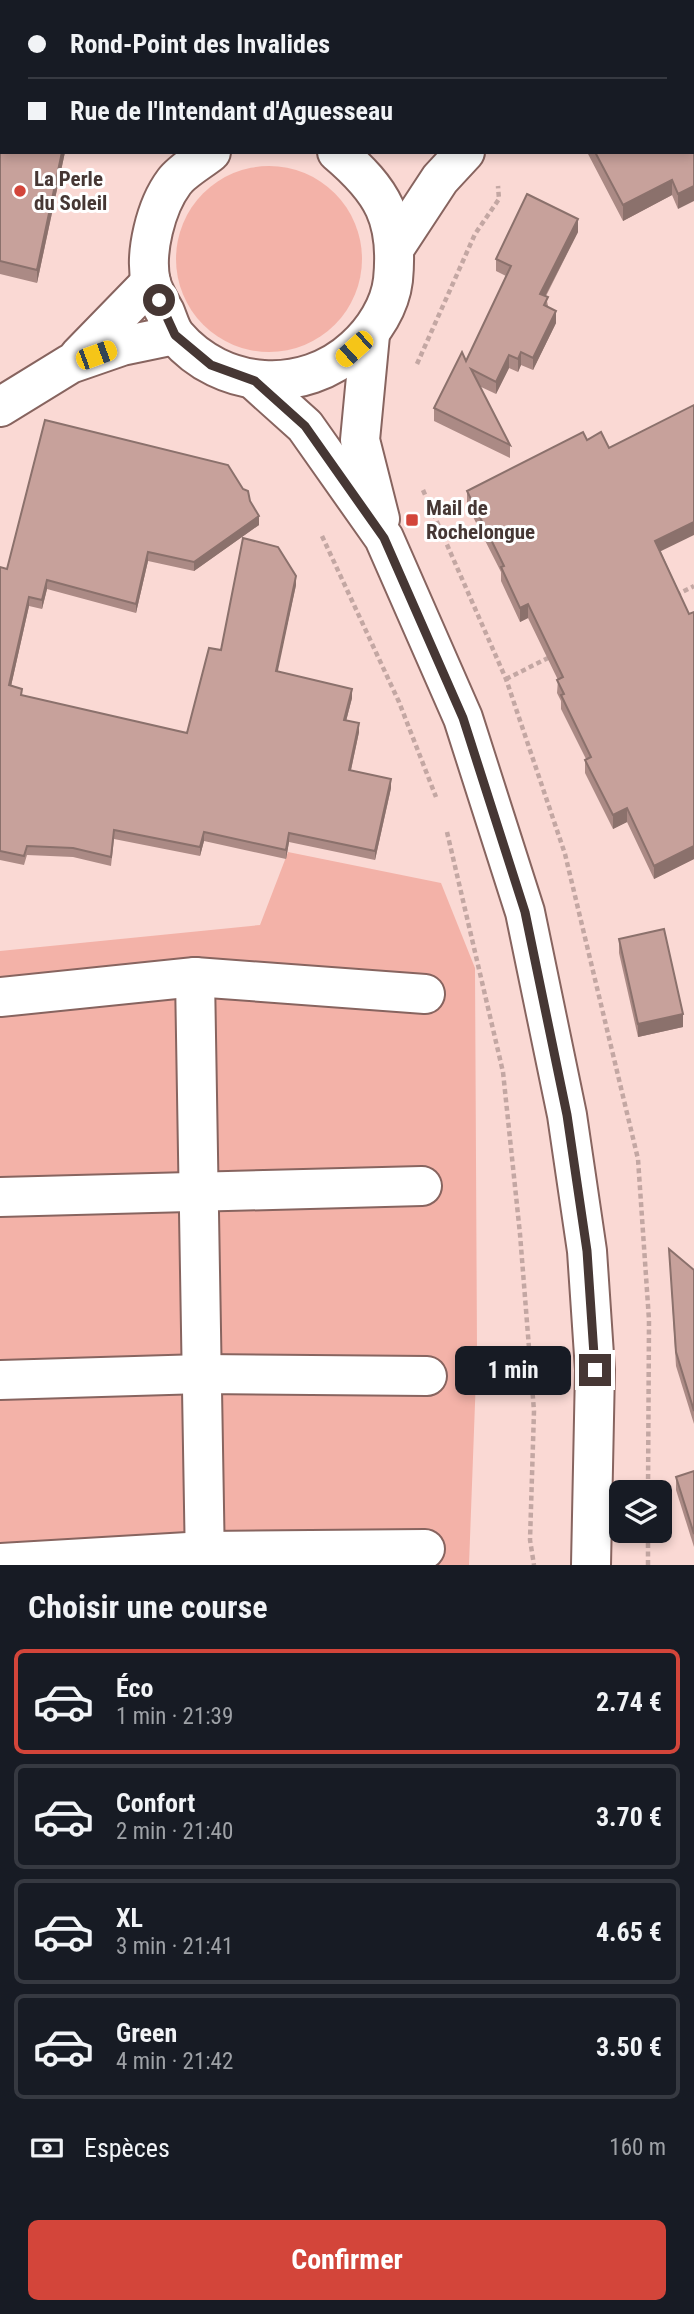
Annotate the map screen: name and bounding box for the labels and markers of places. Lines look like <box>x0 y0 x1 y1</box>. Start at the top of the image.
place label: La Perle du Soleil <box>34 167 107 215</box>
marker: La Perle du Soleil <box>12 183 28 199</box>
place label: Mail de Rochelongue <box>426 496 535 544</box>
marker: Mail de Rochelongue <box>404 512 420 528</box>

